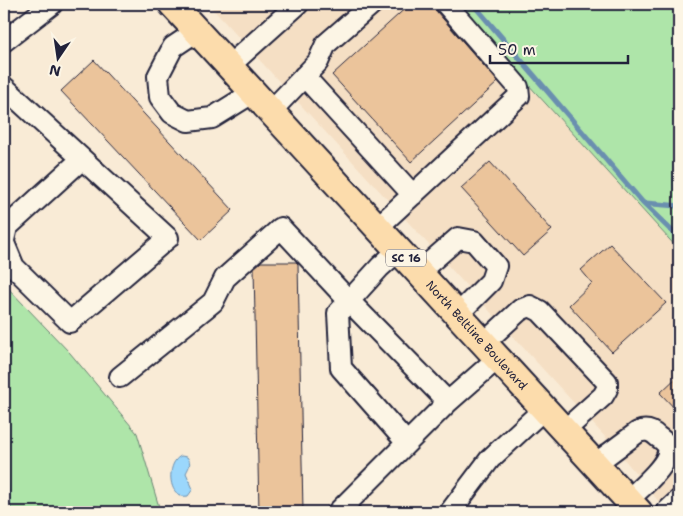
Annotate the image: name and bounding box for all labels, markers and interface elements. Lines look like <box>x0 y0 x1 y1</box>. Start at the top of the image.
north arrow <box>32 32 82 82</box>
scale bar <box>490 32 628 64</box>
text: 50 m <box>498 40 536 60</box>
text: N <box>48 61 63 81</box>
road number: SC 16 <box>386 250 426 266</box>
street label: North Beltline Boulevard <box>422 277 531 394</box>

